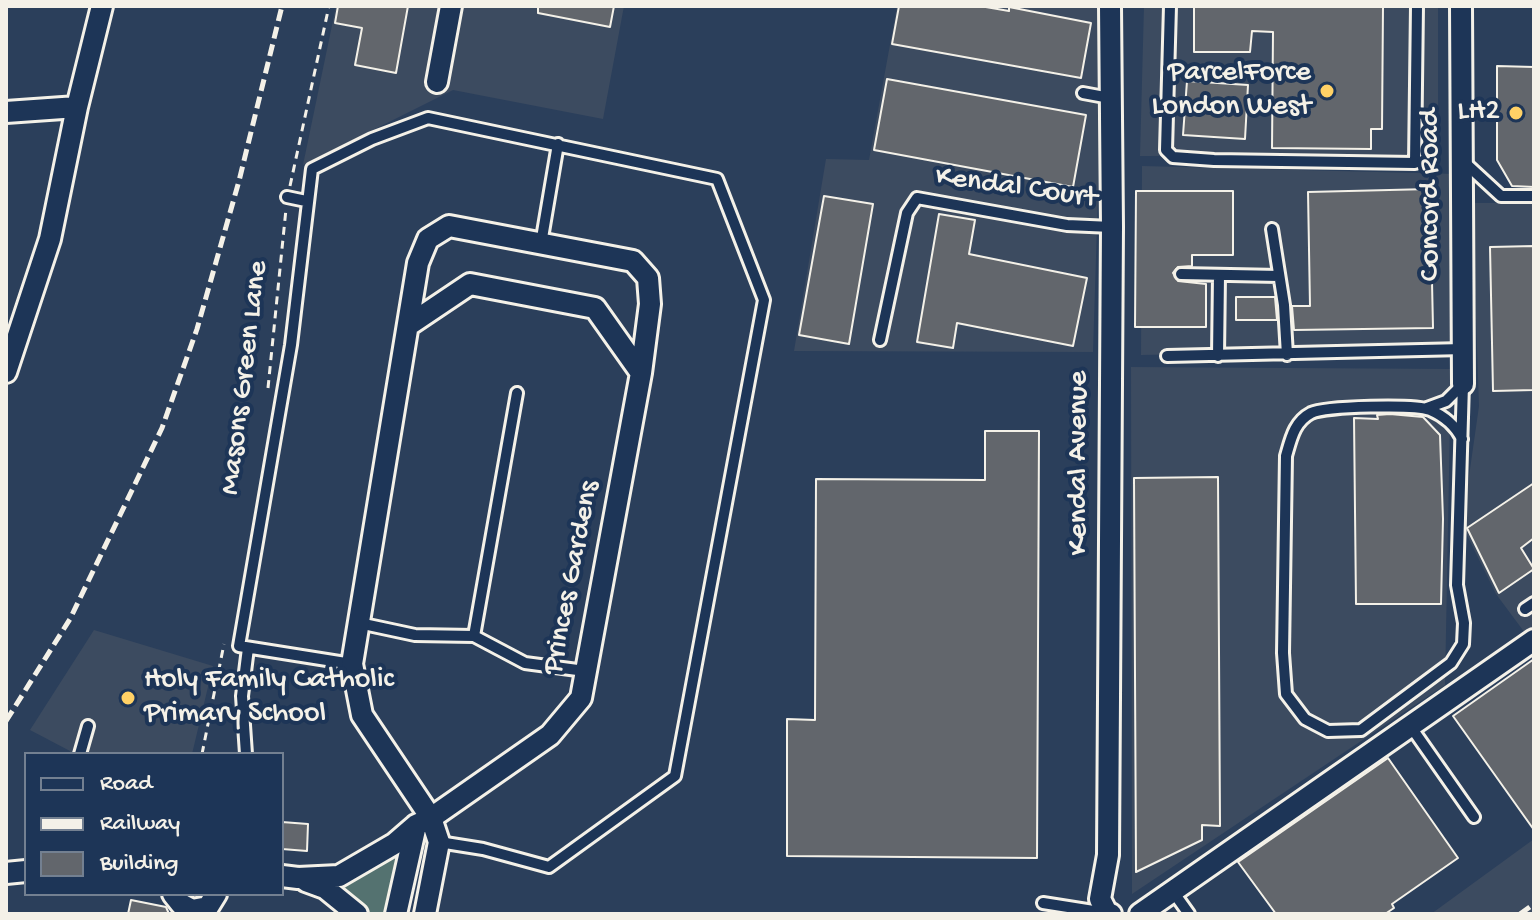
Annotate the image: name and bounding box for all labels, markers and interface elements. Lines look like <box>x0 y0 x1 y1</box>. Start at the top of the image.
place label: ParcelForce London West <box>1151 56 1311 126</box>
marker: ParcelForce London West <box>1318 82 1336 100</box>
place label: LH2 <box>1457 95 1500 131</box>
marker: LH2 <box>1507 104 1525 122</box>
street label: Concord Road <box>1414 109 1450 281</box>
street label: Kendal Court <box>933 160 1099 218</box>
street label: Masons Green Lane <box>214 259 278 497</box>
street label: Kendal Avenue <box>1062 371 1098 555</box>
street label: Princes Gardens <box>537 478 609 678</box>
place label: Holy Family Catholic Primary School <box>144 663 394 734</box>
marker: Holy Family Catholic Primary School <box>119 689 137 707</box>
legend <box>24 752 284 896</box>
text: Road <box>100 770 152 799</box>
text: Railway <box>100 810 180 839</box>
text: Building <box>100 850 178 879</box>

